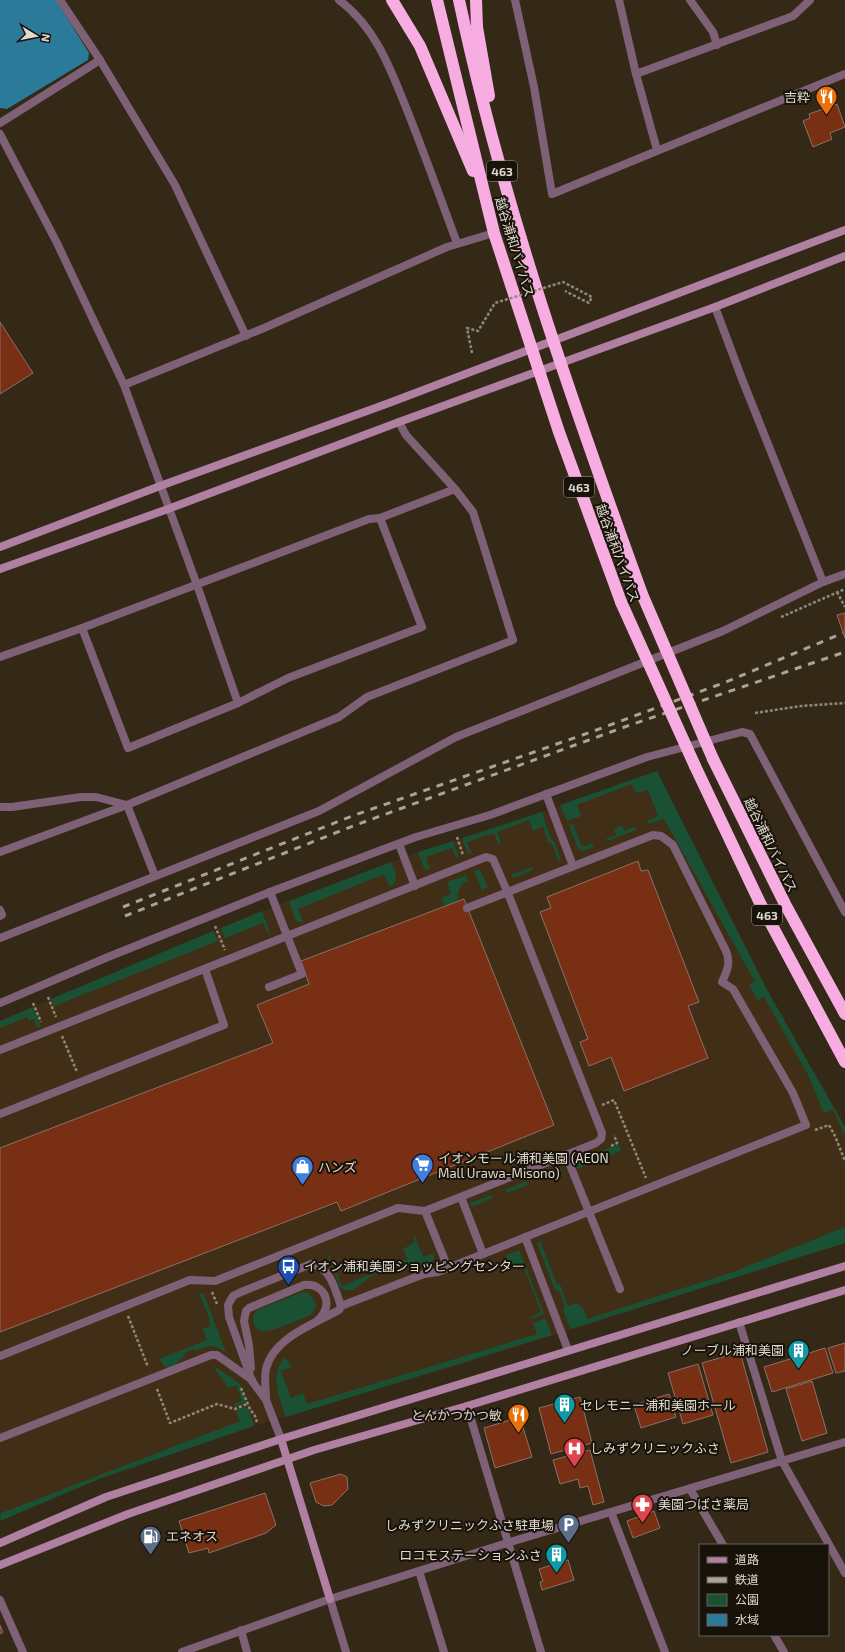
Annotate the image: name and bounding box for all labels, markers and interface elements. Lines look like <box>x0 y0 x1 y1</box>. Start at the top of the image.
north arrow <box>16 16 56 56</box>
text: N <box>39 33 53 43</box>
restaurant icon: 吉粋 <box>813 84 839 117</box>
place label: 吉粋 <box>784 89 810 105</box>
road number: 463 <box>487 161 517 181</box>
street label: 越谷浦和バイパス <box>492 195 538 299</box>
road number: 463 <box>564 477 594 497</box>
street label: 越谷浦和バイパス <box>593 502 643 604</box>
street label: 越谷浦和バイパス <box>741 795 801 895</box>
road number: 463 <box>752 905 782 925</box>
place label: イオンモール浦和美園 (AEON Mall Urawa-Misono) <box>438 1150 609 1181</box>
supermarket icon: イオンモール浦和美園 (AEON Mall Urawa-Misono) <box>409 1152 435 1185</box>
shop icon: ハンズ <box>289 1154 315 1187</box>
place label: ハンズ <box>318 1159 357 1175</box>
bus stop icon: イオン浦和美園ショッピングセンター <box>276 1253 302 1286</box>
place label: イオン浦和美園ショッピングセンター <box>304 1258 525 1274</box>
building icon: ノーブル浦和美園 <box>786 1337 812 1370</box>
place label: ノーブル浦和美園 <box>681 1342 784 1358</box>
building icon: セレモニー浦和美園ホール <box>552 1392 578 1425</box>
place label: セレモニー浦和美園ホール <box>580 1397 736 1413</box>
restaurant icon: とんかつかつ敏 <box>505 1402 531 1435</box>
place label: とんかつかつ敏 <box>411 1407 502 1423</box>
hospital icon: しみずクリニックふさ <box>562 1435 588 1468</box>
place label: しみずクリニックふさ <box>590 1440 720 1456</box>
pharmacy icon: 美園つばさ薬局 <box>629 1491 655 1524</box>
place label: 美園つばさ薬局 <box>658 1496 749 1512</box>
parking icon: しみずクリニックふさ駐車場 <box>556 1512 582 1545</box>
place label: しみずクリニックふさ駐車場 <box>385 1517 554 1533</box>
fuel station icon: エネオス <box>137 1523 163 1556</box>
place label: エネオス <box>166 1528 218 1544</box>
building icon: ロコモステーションふさ <box>544 1542 570 1575</box>
legend <box>699 1544 829 1636</box>
place label: ロコモステーションふさ <box>399 1547 542 1563</box>
text: 道路 <box>735 1552 759 1566</box>
text: 鉄道 <box>735 1572 759 1586</box>
text: 公園 <box>735 1592 759 1606</box>
text: 水域 <box>735 1612 759 1626</box>

